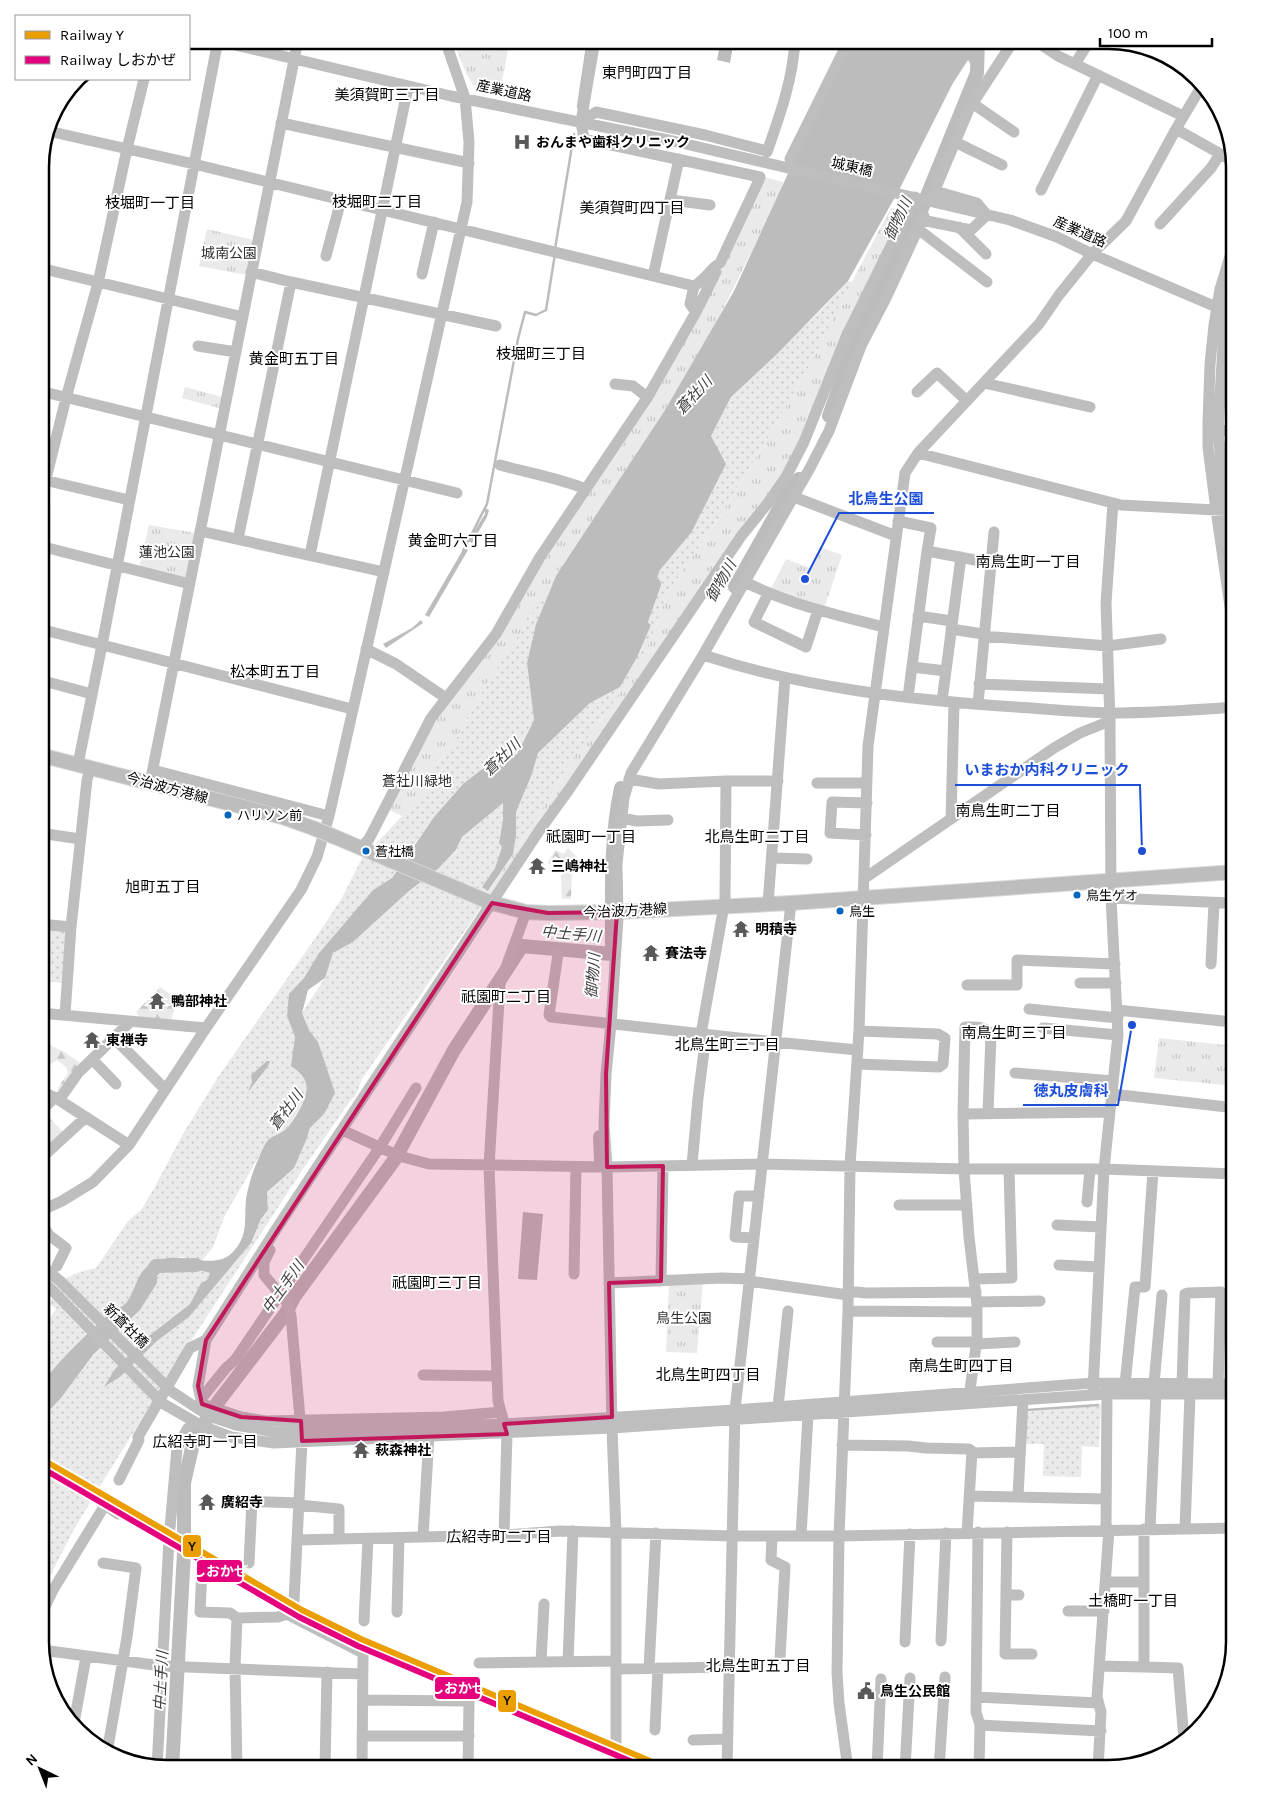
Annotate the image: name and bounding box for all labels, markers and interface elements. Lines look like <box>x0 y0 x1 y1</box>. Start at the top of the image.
legend <box>15 15 190 80</box>
scale bar <box>1100 15 1212 47</box>
text: 100 m <box>1108 24 1148 42</box>
text: Railway Y <box>60 26 125 44</box>
text: Railway しおかぜ <box>60 51 176 69</box>
district label: 東門町四丁目 <box>602 64 692 82</box>
street label: 産業道路 <box>475 77 533 105</box>
district label: 美須賀町三丁目 <box>334 86 440 104</box>
hospital icon: おんまや歯科クリニック <box>512 132 532 152</box>
place label: おんまや歯科クリニック <box>536 134 690 151</box>
street label: 城東橋 <box>830 154 874 180</box>
district label: 枝堀町二丁目 <box>332 193 422 211</box>
water label: 御物川 <box>880 193 917 243</box>
district label: 枝堀町一丁目 <box>105 194 195 212</box>
district label: 美須賀町四丁目 <box>579 199 685 217</box>
street label: 産業道路 <box>1051 213 1109 251</box>
park label: 城南公園 <box>201 245 257 262</box>
district label: 枝堀町三丁目 <box>496 345 586 363</box>
district label: 黄金町五丁目 <box>249 350 339 368</box>
water label: 蒼社川 <box>672 371 717 418</box>
callout: 北鳥生公園 <box>839 483 934 513</box>
text: 北鳥生公園 <box>848 490 924 508</box>
district label: 黄金町六丁目 <box>408 532 498 550</box>
park label: 蓮池公園 <box>139 544 195 561</box>
district label: 南鳥生町一丁目 <box>975 553 1081 571</box>
water label: 御物川 <box>702 555 741 605</box>
district label: 松本町五丁目 <box>230 663 320 681</box>
water label: 蒼社川 <box>480 734 526 779</box>
callout: いまおか内科クリニック <box>955 755 1140 785</box>
text: いまおか内科クリニック <box>964 761 1130 779</box>
street label: 今治波方港線 <box>124 769 210 807</box>
park label: 蒼社川緑地 <box>382 773 452 790</box>
district label: 南鳥生町二丁目 <box>955 802 1061 820</box>
place label: ハリソン前 <box>237 808 302 823</box>
marker: ハリソン前 <box>223 810 233 820</box>
district label: 祇園町一丁目 <box>546 828 636 846</box>
district label: 北鳥生町二丁目 <box>704 828 810 846</box>
place label: 蒼社橋 <box>375 844 414 859</box>
marker: 蒼社橋 <box>361 846 371 856</box>
temple icon: 三嶋神社 <box>527 856 547 876</box>
place label: 三嶋神社 <box>551 858 607 875</box>
district label: 旭町五丁目 <box>125 878 201 896</box>
place label: 鳥生ゲオ <box>1086 888 1138 903</box>
marker: 鳥生ゲオ <box>1072 890 1082 900</box>
street label: 今治波方港線 <box>583 900 667 922</box>
place label: 鳥生 <box>849 904 875 919</box>
marker: 鳥生 <box>835 906 845 916</box>
temple icon: 明積寺 <box>731 919 751 939</box>
place label: 明積寺 <box>755 921 797 938</box>
water label: 中土手川 <box>540 922 604 946</box>
temple icon: 賽法寺 <box>641 943 661 963</box>
place label: 賽法寺 <box>665 945 707 962</box>
water label: 御物川 <box>582 951 604 999</box>
district label: 祇園町二丁目 <box>461 988 551 1006</box>
temple icon: 鴨部神社 <box>147 991 167 1011</box>
place label: 鴨部神社 <box>171 993 227 1010</box>
district label: 南鳥生町三丁目 <box>961 1024 1067 1042</box>
temple icon: 東禅寺 <box>82 1030 102 1050</box>
place label: 東禅寺 <box>106 1032 148 1049</box>
district label: 北鳥生町三丁目 <box>674 1036 780 1054</box>
callout: 徳丸皮膚科 <box>1023 1075 1118 1105</box>
text: 徳丸皮膚科 <box>1033 1082 1109 1100</box>
water label: 蒼社川 <box>265 1085 308 1133</box>
water label: 中土手川 <box>258 1256 309 1317</box>
district label: 祇園町三丁目 <box>392 1274 482 1292</box>
street label: 新蒼社橋 <box>100 1300 152 1352</box>
park label: 鳥生公園 <box>656 1310 712 1327</box>
district label: 南鳥生町四丁目 <box>908 1357 1014 1375</box>
district label: 北鳥生町四丁目 <box>655 1366 761 1384</box>
district label: 広紹寺町一丁目 <box>152 1433 258 1451</box>
temple icon: 萩森神社 <box>351 1440 371 1460</box>
place label: 萩森神社 <box>375 1442 431 1459</box>
temple icon: 廣紹寺 <box>197 1492 217 1512</box>
place label: 廣紹寺 <box>221 1494 263 1511</box>
district label: 広紹寺町二丁目 <box>446 1528 552 1546</box>
line badge: Y <box>182 1534 202 1558</box>
text: Y <box>188 1538 197 1555</box>
line badge: しおかぜ <box>196 1559 243 1583</box>
text: しおかぜ <box>192 1563 248 1580</box>
district label: 土橋町一丁目 <box>1088 1592 1178 1610</box>
water label: 中土手川 <box>150 1649 172 1711</box>
district label: 北鳥生町五丁目 <box>705 1657 811 1675</box>
line badge: しおかぜ <box>434 1676 481 1700</box>
text: しおかぜ <box>430 1680 486 1697</box>
public building icon: 鳥生公民館 <box>856 1681 876 1701</box>
place label: 鳥生公民館 <box>880 1683 950 1700</box>
line badge: Y <box>497 1689 517 1713</box>
text: Y <box>503 1692 512 1709</box>
north arrow <box>15 1744 65 1794</box>
text: N <box>22 1750 41 1770</box>

